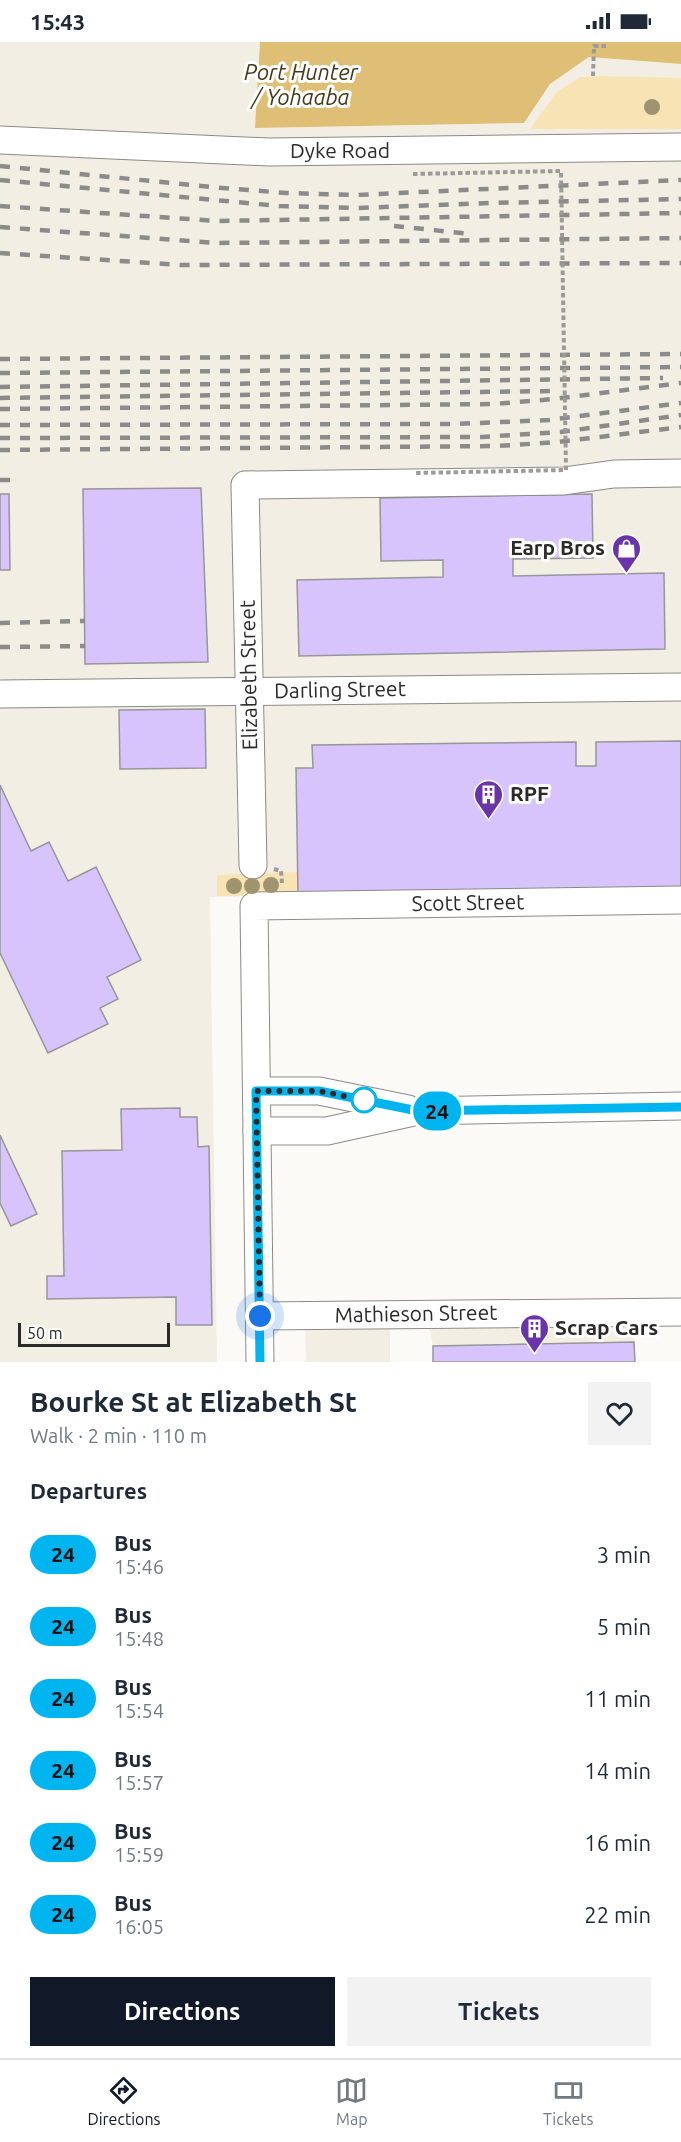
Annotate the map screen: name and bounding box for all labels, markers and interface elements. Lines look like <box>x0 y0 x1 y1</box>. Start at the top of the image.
text: 15:43 <box>30 9 85 34</box>
water label: Port Hunter / Yohaaba <box>244 59 359 109</box>
street label: Dyke Road <box>290 138 390 162</box>
shop icon: Earp Bros <box>610 532 642 574</box>
place label: Earp Bros <box>510 535 605 559</box>
street label: Elizabeth Street <box>235 600 261 750</box>
street label: Darling Street <box>274 676 406 702</box>
building icon: RPF <box>473 778 505 820</box>
place label: RPF <box>510 781 549 805</box>
street label: Scott Street <box>411 889 525 915</box>
unlabelled marker <box>351 1087 377 1113</box>
line badge: 24 <box>410 1092 464 1130</box>
text: 24 <box>425 1099 449 1123</box>
street label: Mathieson Street <box>334 1300 498 1326</box>
your location <box>245 1301 275 1331</box>
building icon: Scrap Cars <box>518 1312 550 1354</box>
place label: Scrap Cars <box>555 1315 658 1339</box>
scale bar <box>18 1320 170 1348</box>
text: 50 m <box>27 1324 63 1342</box>
button: heart <box>588 1382 651 1445</box>
text: Bourke St at Elizabeth St <box>30 1386 357 1417</box>
text: Walk · 2 min · 110 m <box>30 1424 207 1447</box>
text: Departures <box>30 1478 147 1503</box>
text: Bus <box>114 1530 152 1555</box>
text: 24 <box>51 1542 75 1566</box>
text: 3 min <box>597 1542 651 1567</box>
text: 15:46 <box>114 1555 164 1578</box>
text: Bus <box>114 1602 152 1627</box>
text: 24 <box>51 1614 75 1638</box>
text: 5 min <box>597 1614 651 1639</box>
text: 15:48 <box>114 1627 164 1650</box>
text: Bus <box>114 1674 152 1699</box>
text: 24 <box>51 1686 75 1710</box>
text: 11 min <box>584 1686 651 1711</box>
text: 15:54 <box>114 1699 164 1722</box>
text: Bus <box>114 1746 152 1771</box>
text: 24 <box>51 1758 75 1782</box>
text: 14 min <box>584 1758 651 1783</box>
text: 15:57 <box>114 1771 164 1794</box>
text: Bus <box>114 1818 152 1843</box>
text: 24 <box>51 1830 75 1854</box>
text: 16 min <box>584 1830 651 1855</box>
text: 15:59 <box>114 1843 164 1866</box>
text: Bus <box>114 1890 152 1915</box>
text: 24 <box>51 1902 75 1926</box>
text: 22 min <box>584 1902 651 1927</box>
text: 16:05 <box>114 1915 164 1938</box>
button: Directions <box>30 1977 335 2046</box>
button: Tickets <box>347 1977 651 2046</box>
tab: Directions <box>87 2074 161 2128</box>
tab: Map <box>335 2074 368 2128</box>
tab: Tickets <box>543 2074 594 2128</box>

